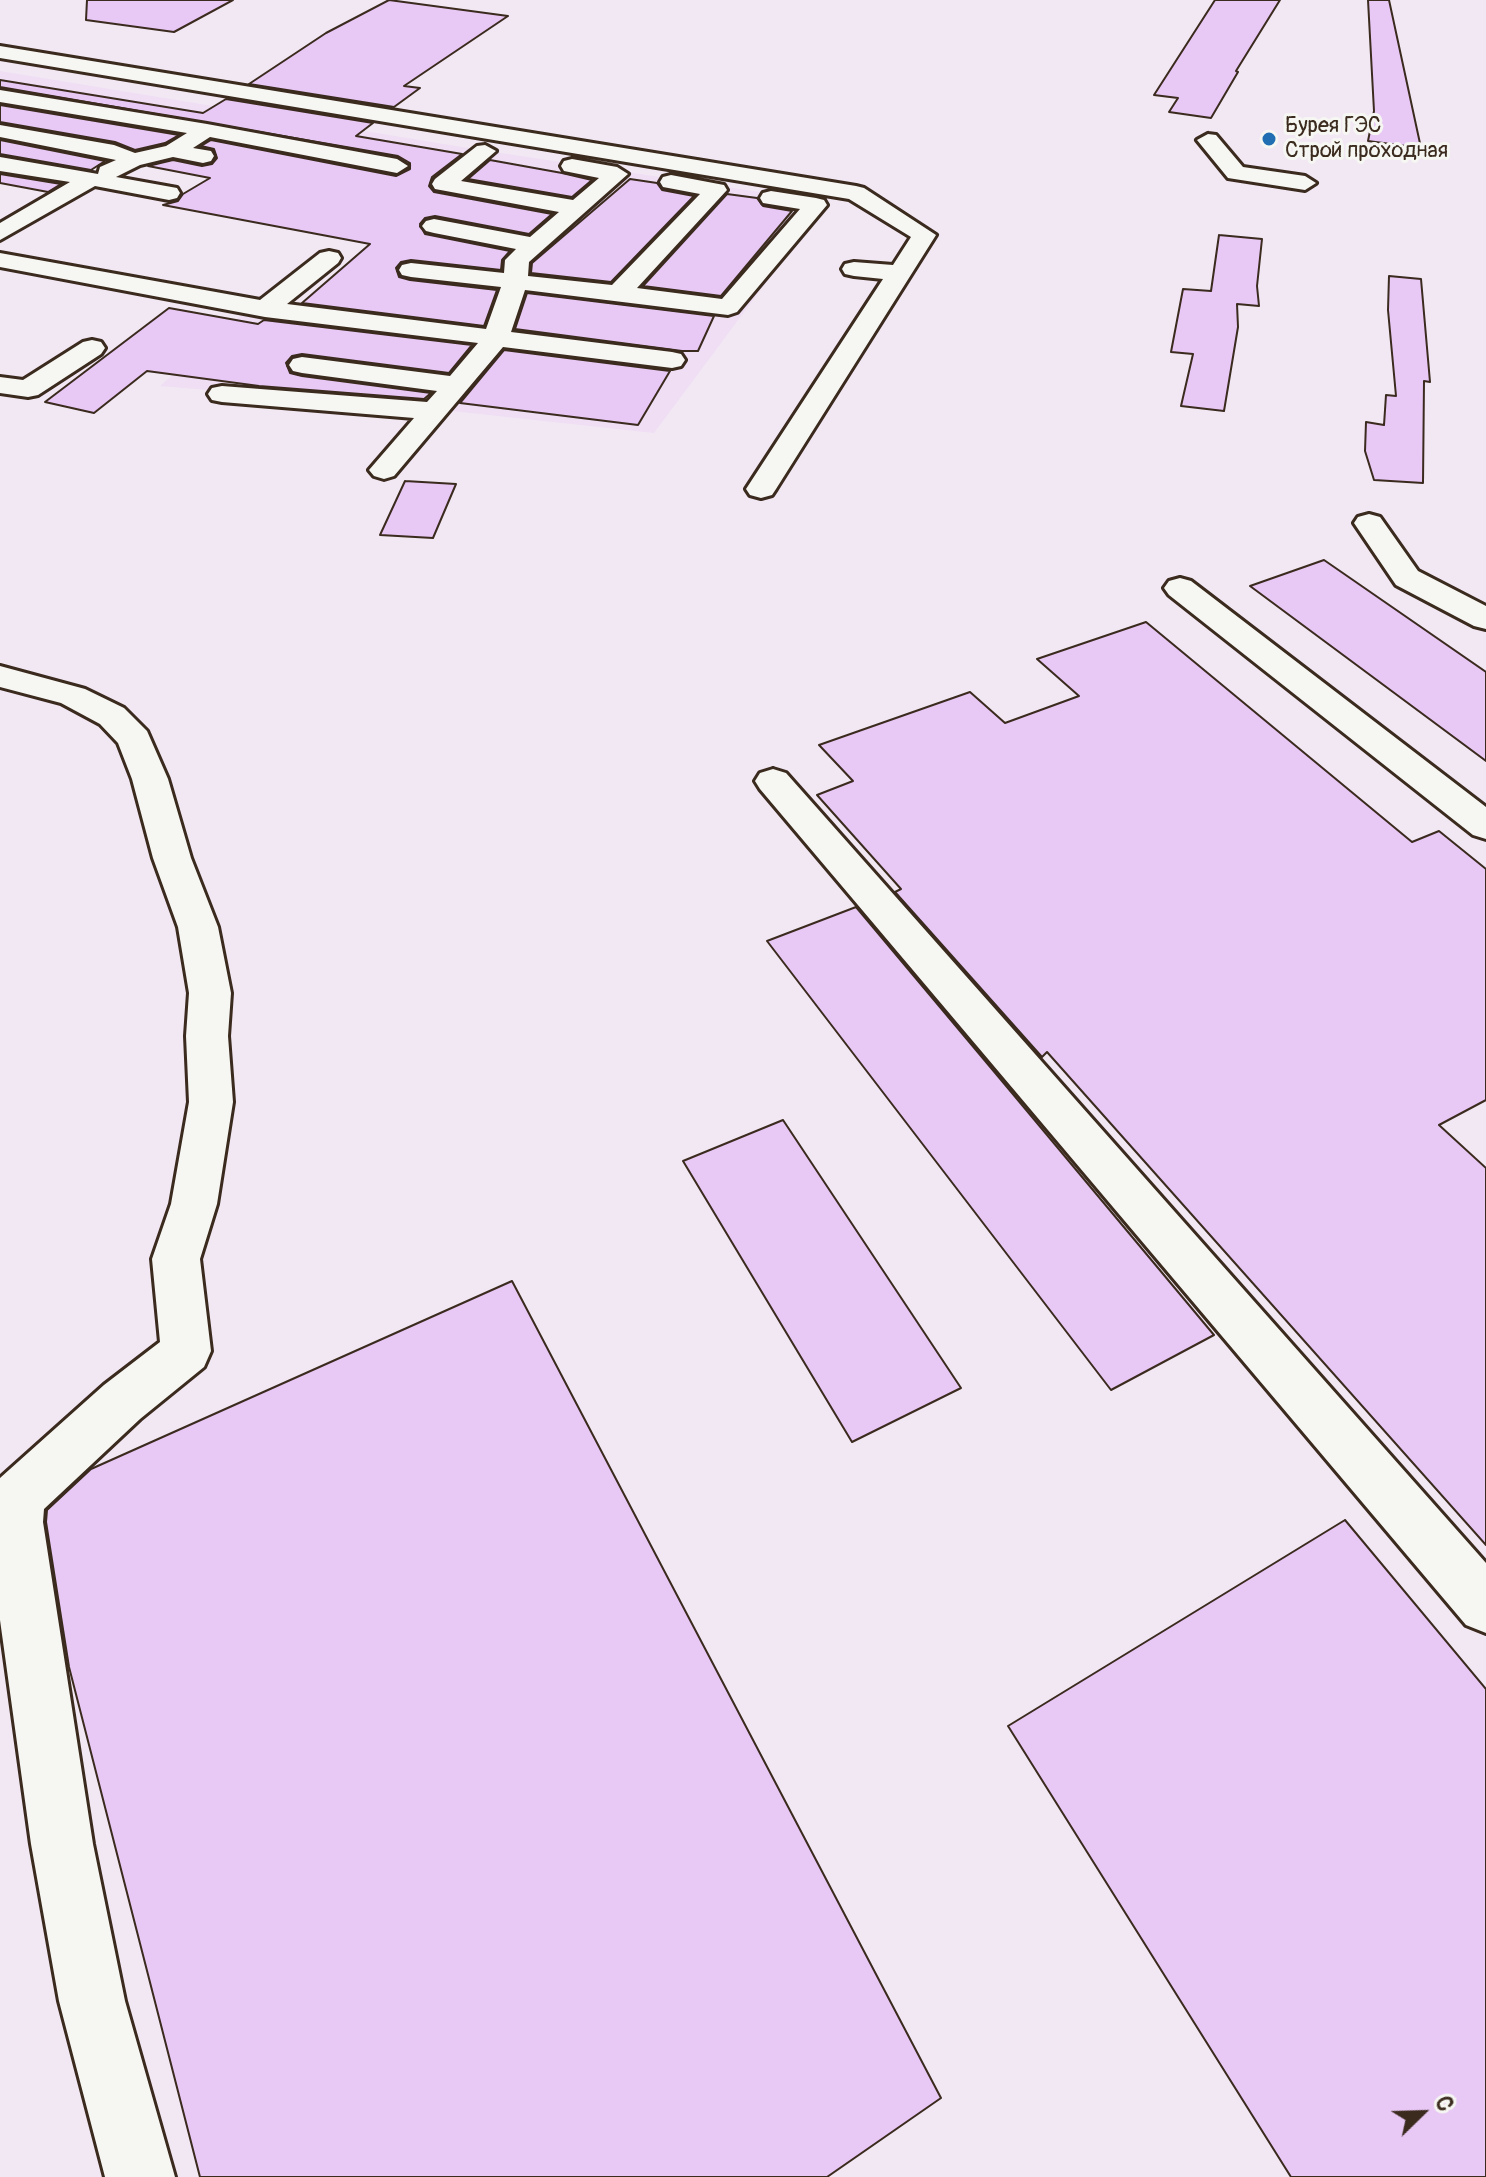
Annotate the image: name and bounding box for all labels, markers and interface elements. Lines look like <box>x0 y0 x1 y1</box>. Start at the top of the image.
place label: Бурея ГЭС Строй проходная <box>1285 113 1448 164</box>
marker: Бурея ГЭС Строй проходная <box>1260 130 1278 148</box>
north arrow <box>1382 2073 1462 2153</box>
text: С <box>1429 2092 1460 2115</box>

